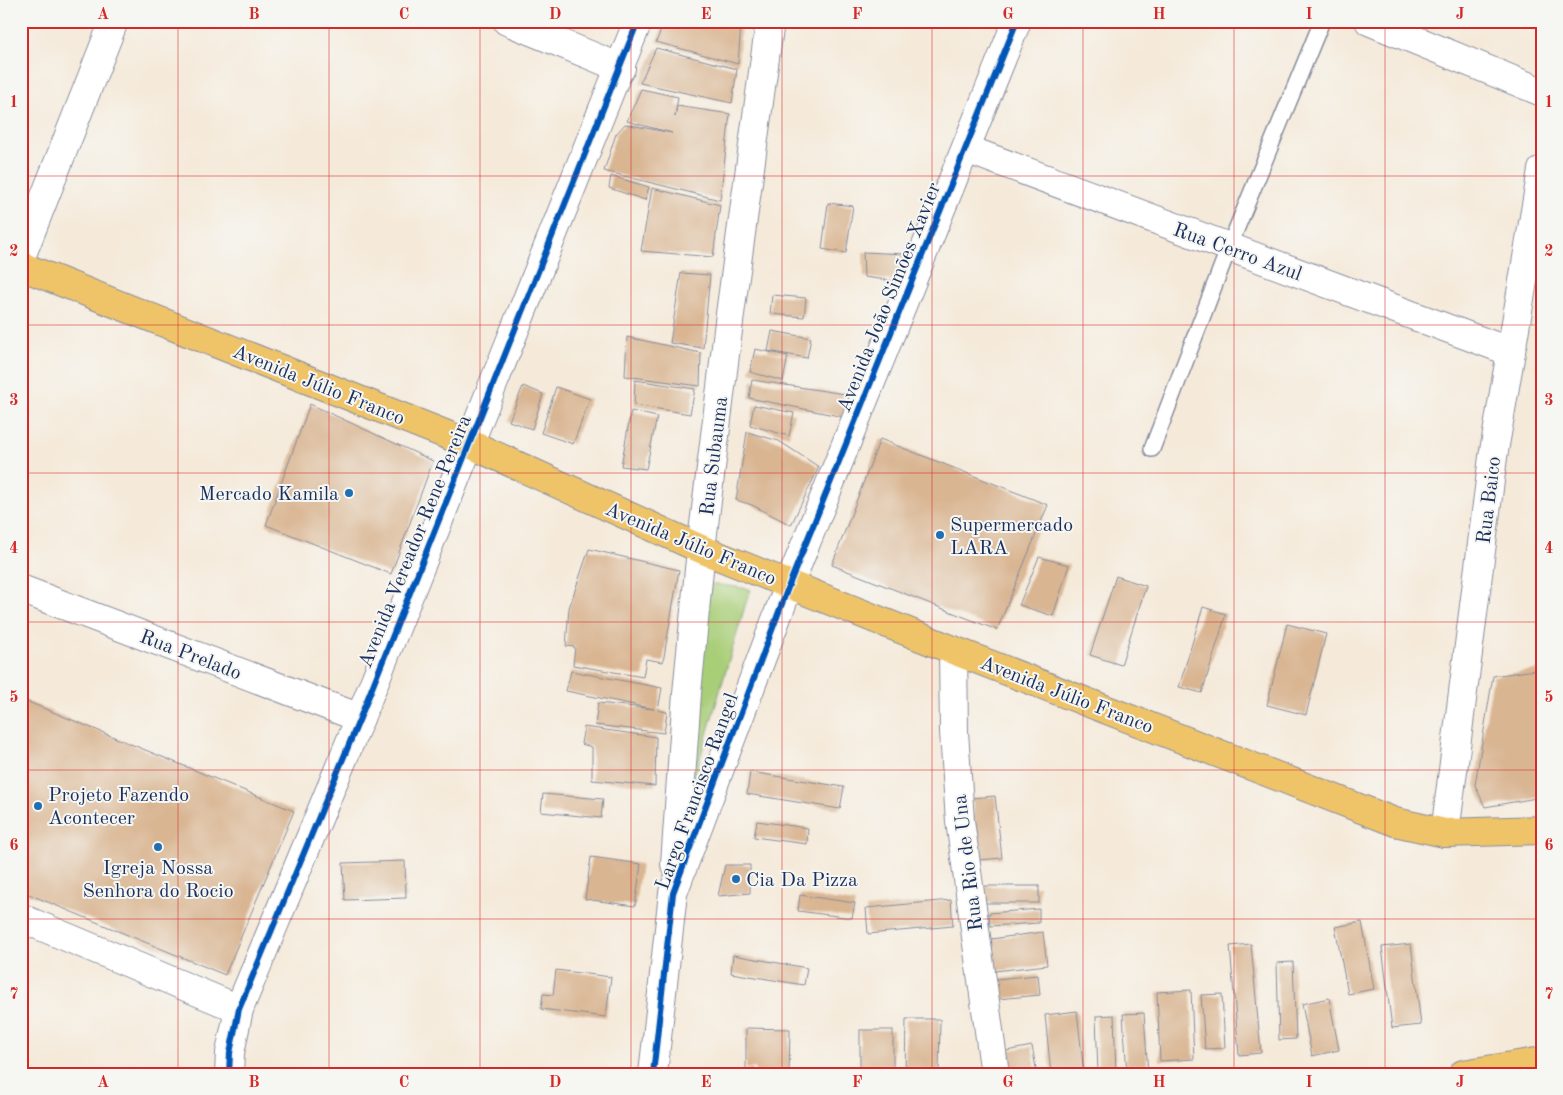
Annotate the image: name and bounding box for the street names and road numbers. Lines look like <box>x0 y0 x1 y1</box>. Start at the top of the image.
street label: Avenida João Simões Xavier <box>835 180 945 415</box>
street label: Rua Cerro Azul <box>1170 220 1304 285</box>
street label: Avenida Júlio Franco <box>229 342 407 430</box>
street label: Rua Subauma <box>698 395 732 517</box>
street label: Avenida Vereador Rene Pereira <box>356 412 476 671</box>
street label: Rua Baico <box>1475 455 1505 545</box>
street label: Avenida Júlio Franco <box>602 500 779 590</box>
street label: Rua Prelado <box>137 627 244 684</box>
street label: Avenida Júlio Franco <box>977 654 1156 738</box>
street label: Largo Francisco Rangel <box>653 691 743 893</box>
street label: Rua Rio de Una <box>951 793 987 932</box>

